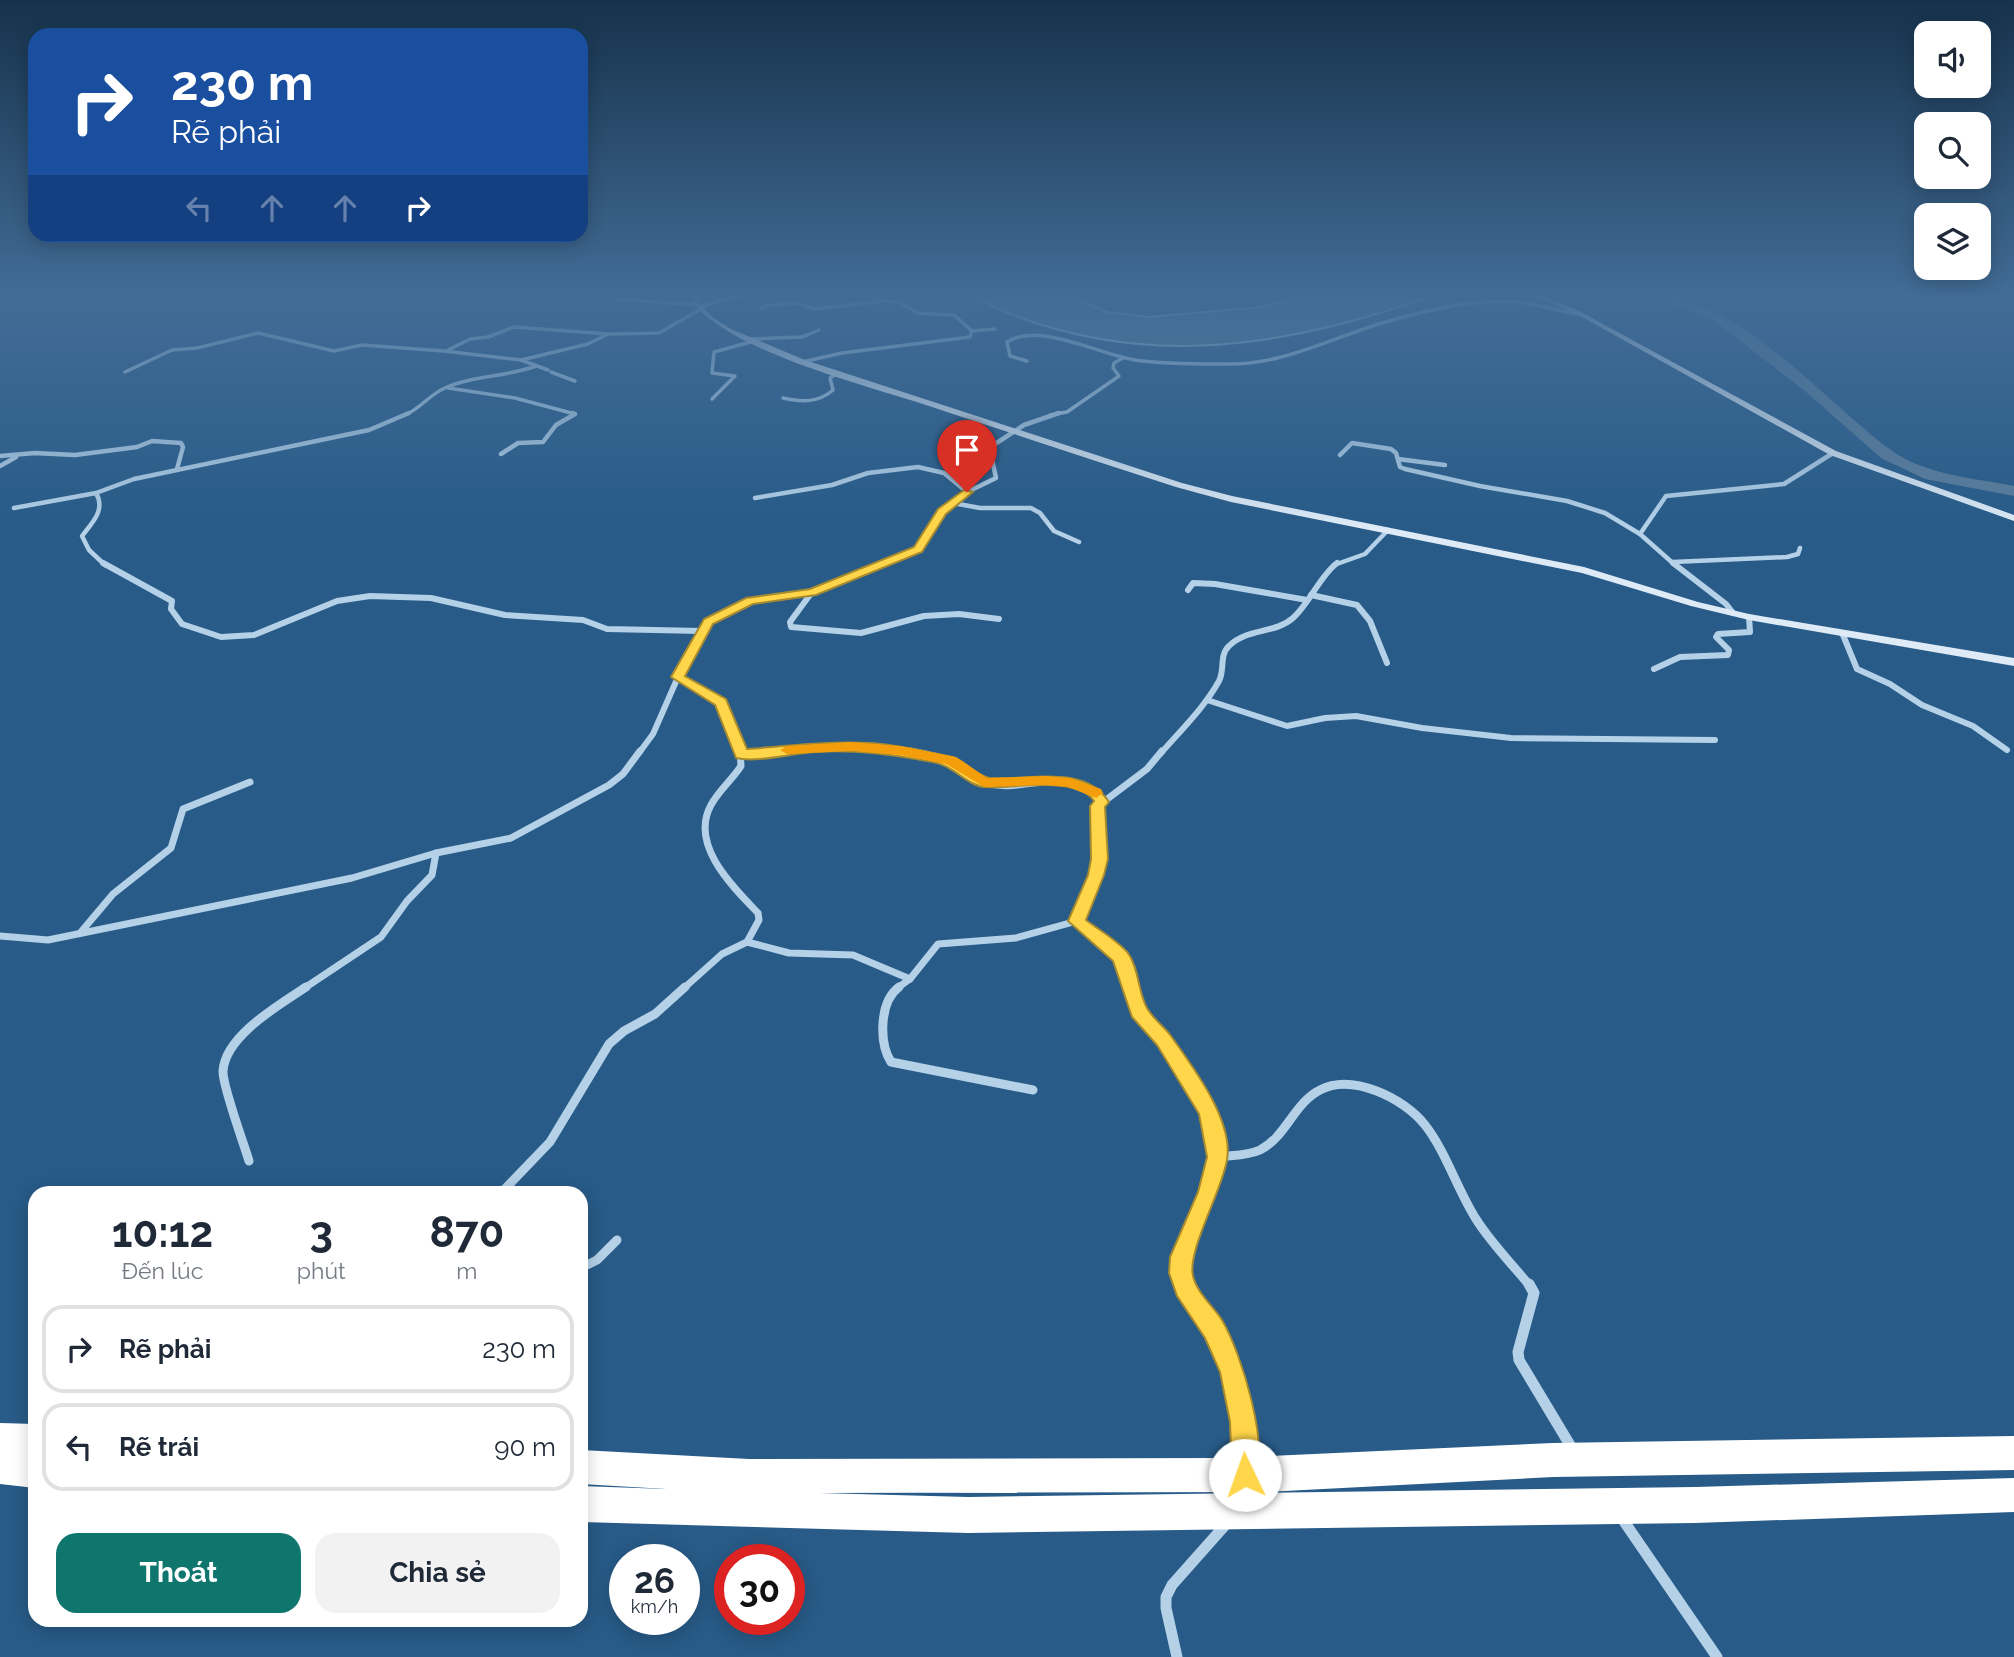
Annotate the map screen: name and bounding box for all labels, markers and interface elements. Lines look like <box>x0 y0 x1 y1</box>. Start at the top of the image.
map controls <box>1914 21 1991 280</box>
button: sound <box>1914 21 1991 98</box>
text: 230 m <box>171 54 313 111</box>
icon: right <box>56 56 147 147</box>
button: search <box>1914 112 1991 189</box>
text: Rẽ phải <box>171 113 281 150</box>
icon: left <box>180 189 218 227</box>
icon: ahead <box>253 189 291 227</box>
icon: ahead <box>326 189 364 227</box>
icon: right <box>399 189 437 227</box>
button: layers <box>1914 203 1991 280</box>
pin <box>937 420 997 492</box>
icon: arrive <box>948 431 986 469</box>
text: 10:12 <box>112 1208 213 1257</box>
text: 3 <box>310 1208 333 1257</box>
text: 870 <box>430 1208 504 1257</box>
text: Đến lúc <box>121 1257 203 1284</box>
text: phút <box>297 1257 346 1284</box>
text: m <box>456 1257 477 1284</box>
icon: right <box>60 1330 98 1368</box>
text: Rẽ phải <box>119 1334 211 1364</box>
text: 230 m <box>482 1334 556 1364</box>
icon: left <box>60 1428 98 1466</box>
text: Rẽ trái <box>119 1432 199 1462</box>
text: 90 m <box>494 1432 556 1462</box>
position arrow <box>1208 1438 1282 1512</box>
button: Thoát <box>56 1533 301 1613</box>
button: Chia sẻ <box>315 1533 560 1613</box>
speed limit sign: 30 <box>714 1544 805 1635</box>
text: 26 <box>634 1560 675 1601</box>
text: km/h <box>631 1596 678 1617</box>

